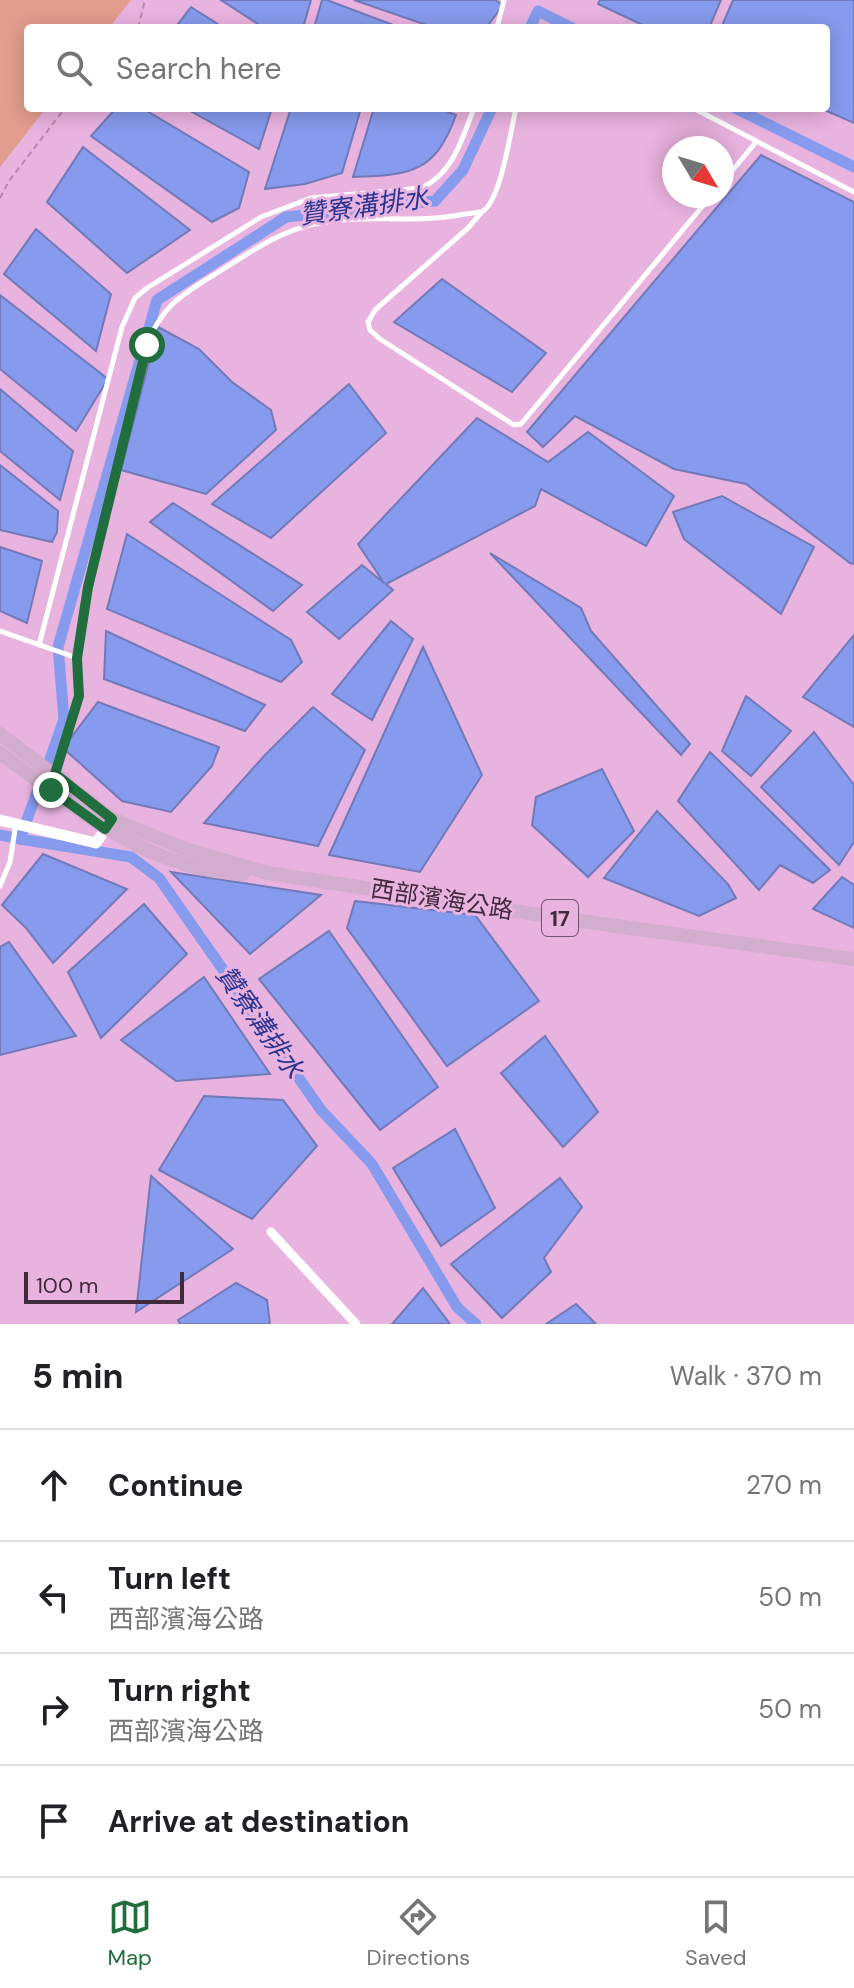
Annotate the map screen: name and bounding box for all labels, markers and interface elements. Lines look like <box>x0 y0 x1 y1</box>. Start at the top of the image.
search box <box>24 24 830 112</box>
icon: search <box>52 46 96 90</box>
text: Search here <box>116 49 282 88</box>
north arrow <box>662 136 734 208</box>
water label: 贊寮溝排水 <box>297 180 432 232</box>
route start <box>129 327 165 363</box>
route end <box>33 772 69 808</box>
street label: 西部濱海公路 <box>368 872 516 926</box>
road number: 17 <box>542 900 578 936</box>
water label: 贊寮溝排水 <box>209 959 312 1086</box>
scale bar <box>24 1268 184 1304</box>
text: 100 m <box>36 1271 98 1300</box>
text: 5 min <box>32 1354 123 1399</box>
text: Walk · 370 m <box>670 1359 822 1393</box>
icon: ahead <box>32 1463 76 1507</box>
text: Continue <box>108 1466 243 1505</box>
text: 270 m <box>746 1468 822 1502</box>
text: Turn left <box>108 1559 231 1598</box>
icon: left <box>32 1575 76 1619</box>
text: 50 m <box>758 1580 822 1614</box>
text: 西部濱海公路 <box>108 1602 264 1636</box>
text: Turn right <box>108 1671 251 1710</box>
icon: right <box>32 1687 76 1731</box>
text: 50 m <box>758 1692 822 1726</box>
text: 西部濱海公路 <box>108 1714 264 1748</box>
icon: arrive <box>32 1799 76 1843</box>
text: Arrive at destination <box>108 1802 409 1841</box>
tab: Map <box>107 1895 152 1972</box>
tab: Directions <box>367 1895 470 1972</box>
tab: Saved <box>685 1895 747 1972</box>

